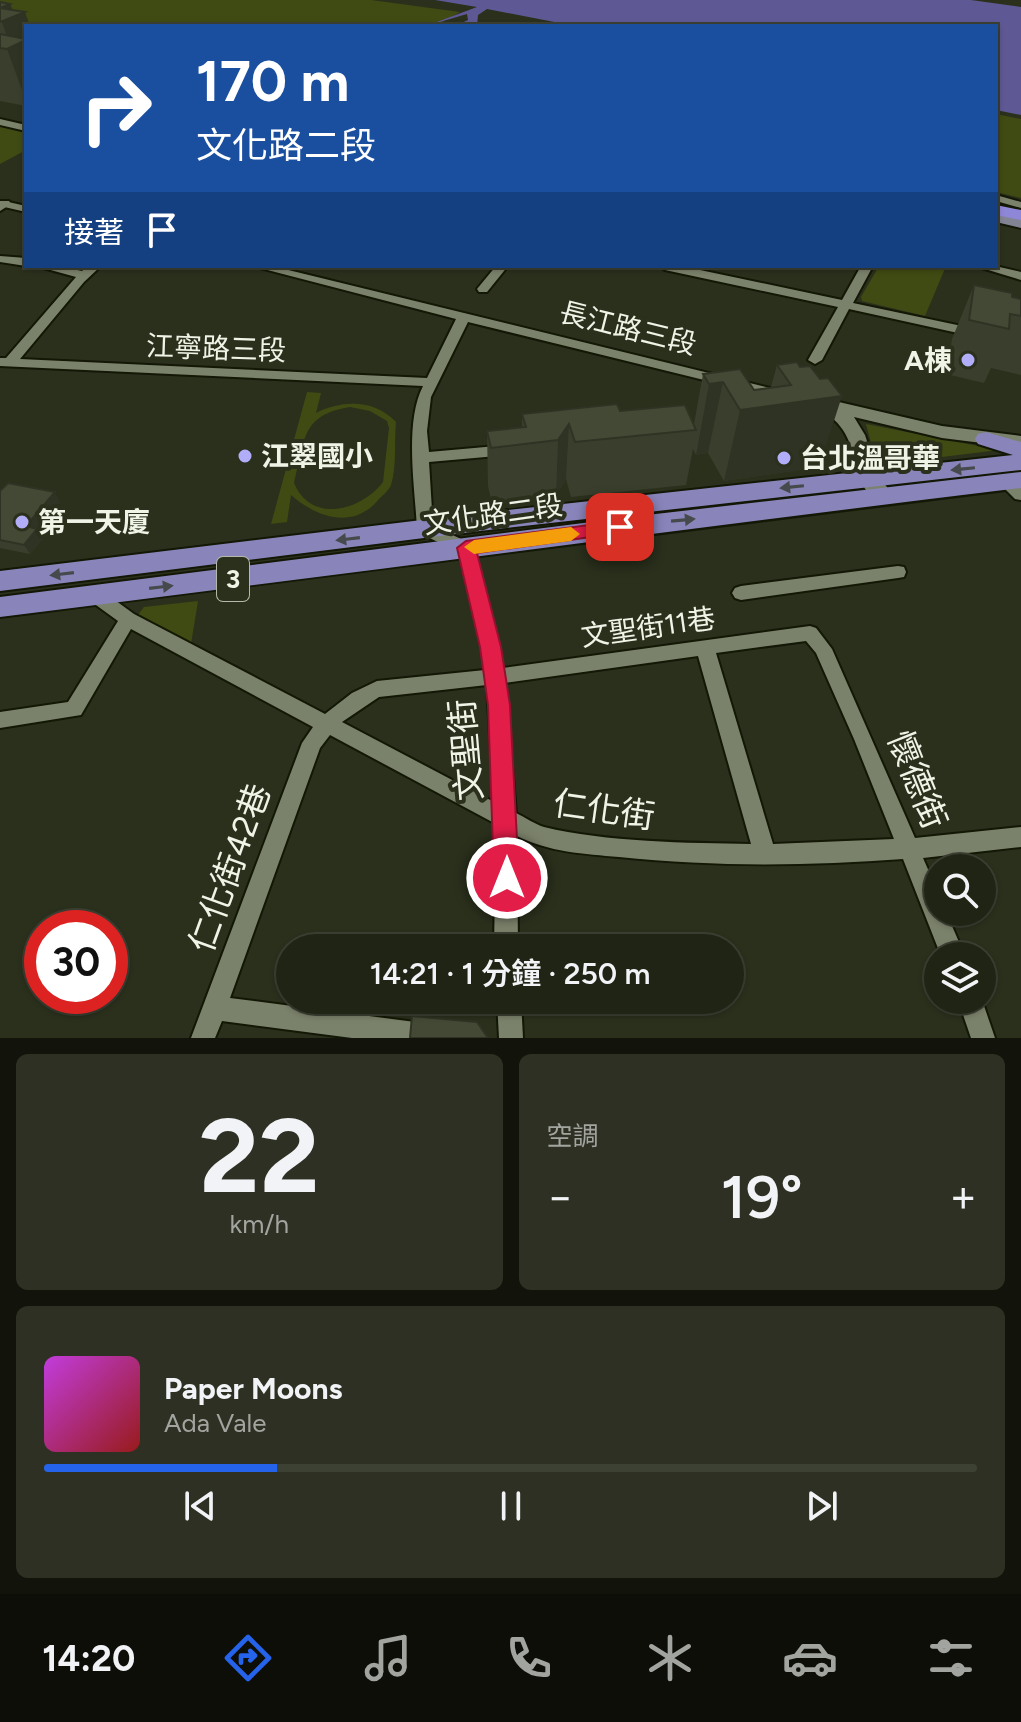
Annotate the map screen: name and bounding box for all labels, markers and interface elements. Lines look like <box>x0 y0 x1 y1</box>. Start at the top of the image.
text: 170 m <box>196 48 349 115</box>
icon: right <box>64 56 168 160</box>
text: 文化路二段 <box>196 124 376 167</box>
icon: arrive <box>140 208 184 252</box>
text: 接著 <box>64 214 124 251</box>
street label: 長江路三段 <box>556 295 700 361</box>
street label: 江寧路三段 <box>145 329 287 367</box>
place label: A棟 <box>904 343 952 377</box>
marker: A棟 <box>959 351 977 369</box>
place label: 江翠國小 <box>261 439 373 473</box>
place label: 台北溫哥華 <box>800 441 940 475</box>
marker: 江翠國小 <box>236 447 254 465</box>
marker: 台北溫哥華 <box>775 449 793 467</box>
one-way arrow <box>950 462 975 475</box>
one-way arrow <box>779 480 804 493</box>
street label: 文化路二段 <box>421 487 565 541</box>
pin <box>586 493 654 561</box>
place label: 第一天廈 <box>38 505 150 539</box>
icon: arrive <box>598 505 642 549</box>
marker: 第一天廈 <box>13 513 31 531</box>
one-way arrow <box>671 514 696 527</box>
one-way arrow <box>335 532 360 545</box>
road number: 3 <box>217 557 249 601</box>
one-way arrow <box>49 568 74 581</box>
one-way arrow <box>149 581 174 594</box>
street label: 文聖街11巷 <box>579 601 717 653</box>
street label: 文聖街 <box>441 697 491 803</box>
street label: 懷德街 <box>879 725 955 835</box>
street label: 仁化街42巷 <box>181 778 279 958</box>
street label: 仁化街 <box>551 783 657 837</box>
position arrow <box>465 836 549 920</box>
map controls <box>924 854 996 1014</box>
button: search <box>924 854 996 926</box>
speed limit sign: 30 <box>24 910 128 1014</box>
button: layers <box>924 942 996 1014</box>
text: 14:21 · 1 分鐘 · 250 m <box>370 955 650 992</box>
text: 22 <box>199 1093 319 1218</box>
text: 空調 <box>547 1120 599 1152</box>
text: 19° <box>721 1161 803 1233</box>
text: − <box>547 1170 574 1223</box>
text: + <box>950 1170 977 1223</box>
text: km/h <box>230 1208 289 1240</box>
text: Paper Moons <box>164 1370 343 1407</box>
text: Ada Vale <box>164 1407 267 1439</box>
icon: previous <box>178 1484 222 1528</box>
icon: pause <box>489 1484 533 1528</box>
icon: next <box>800 1484 844 1528</box>
icon: directions <box>220 1630 276 1686</box>
icon: music <box>360 1630 416 1686</box>
icon: phone <box>501 1630 557 1686</box>
icon: climate <box>642 1630 698 1686</box>
icon: car <box>782 1630 838 1686</box>
icon: filters <box>923 1630 979 1686</box>
text: 14:20 <box>42 1637 135 1680</box>

